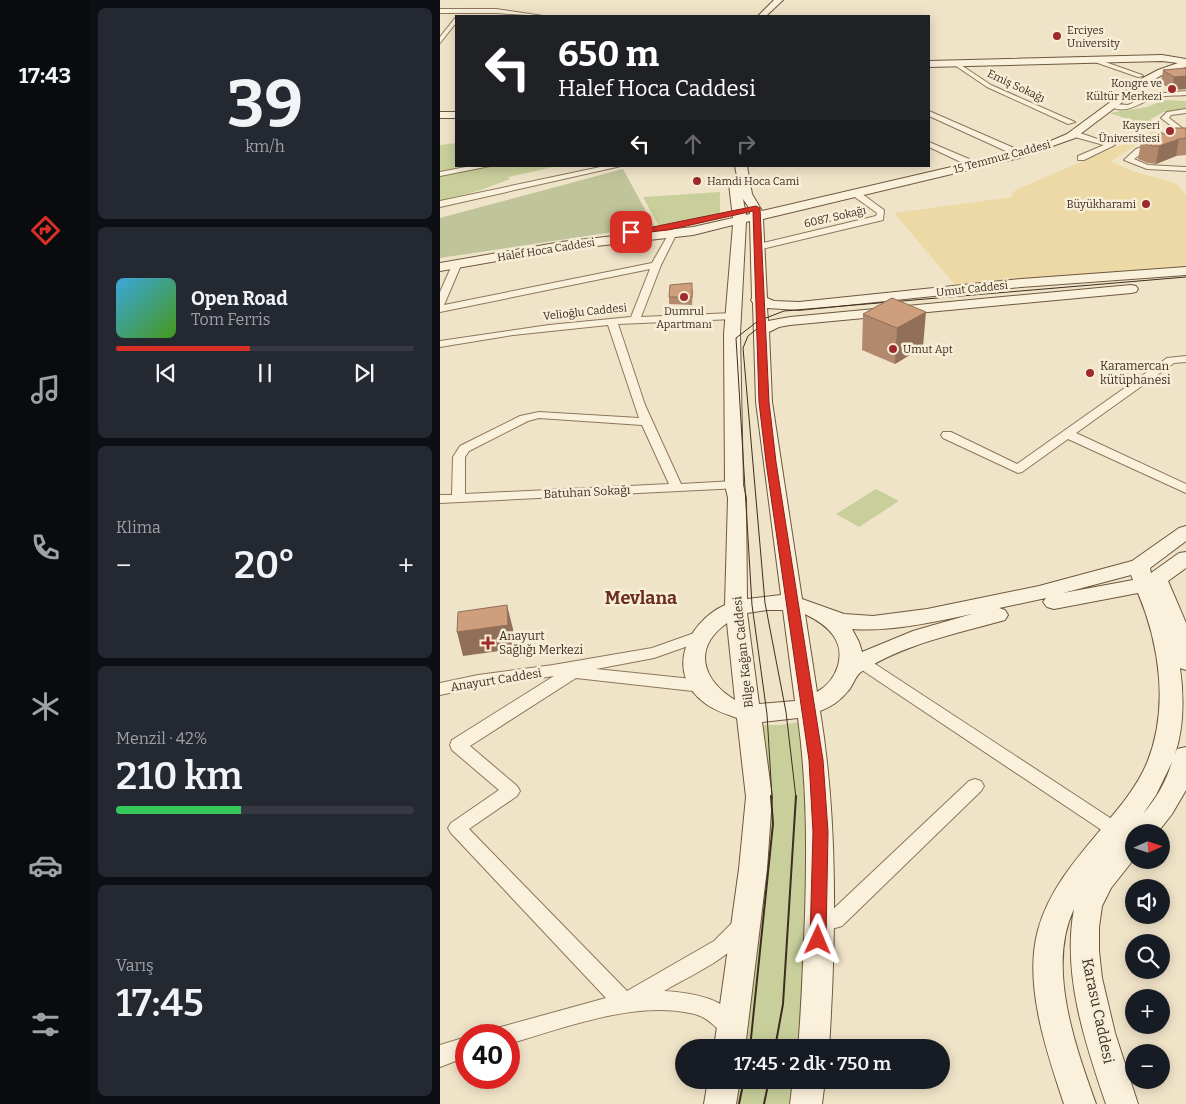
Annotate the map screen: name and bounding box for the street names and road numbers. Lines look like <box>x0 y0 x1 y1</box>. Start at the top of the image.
street label: Emiş Sokağı <box>985 67 1048 105</box>
street label: 15 Temmuz Caddesi <box>952 138 1053 176</box>
street label: 6087. Sokağı <box>803 203 868 230</box>
street label: Halef Hoca Caddesi <box>496 236 597 264</box>
street label: Umut Caddesi <box>935 279 1009 299</box>
street label: Velioğlu Caddesi <box>542 301 628 323</box>
street label: Batuhan Sokağı <box>543 483 631 501</box>
street label: Bilge Kağan Caddesi <box>730 595 756 708</box>
street label: Anayurt Caddesi <box>449 666 543 694</box>
street label: Karasu Caddesi <box>1078 957 1118 1066</box>

